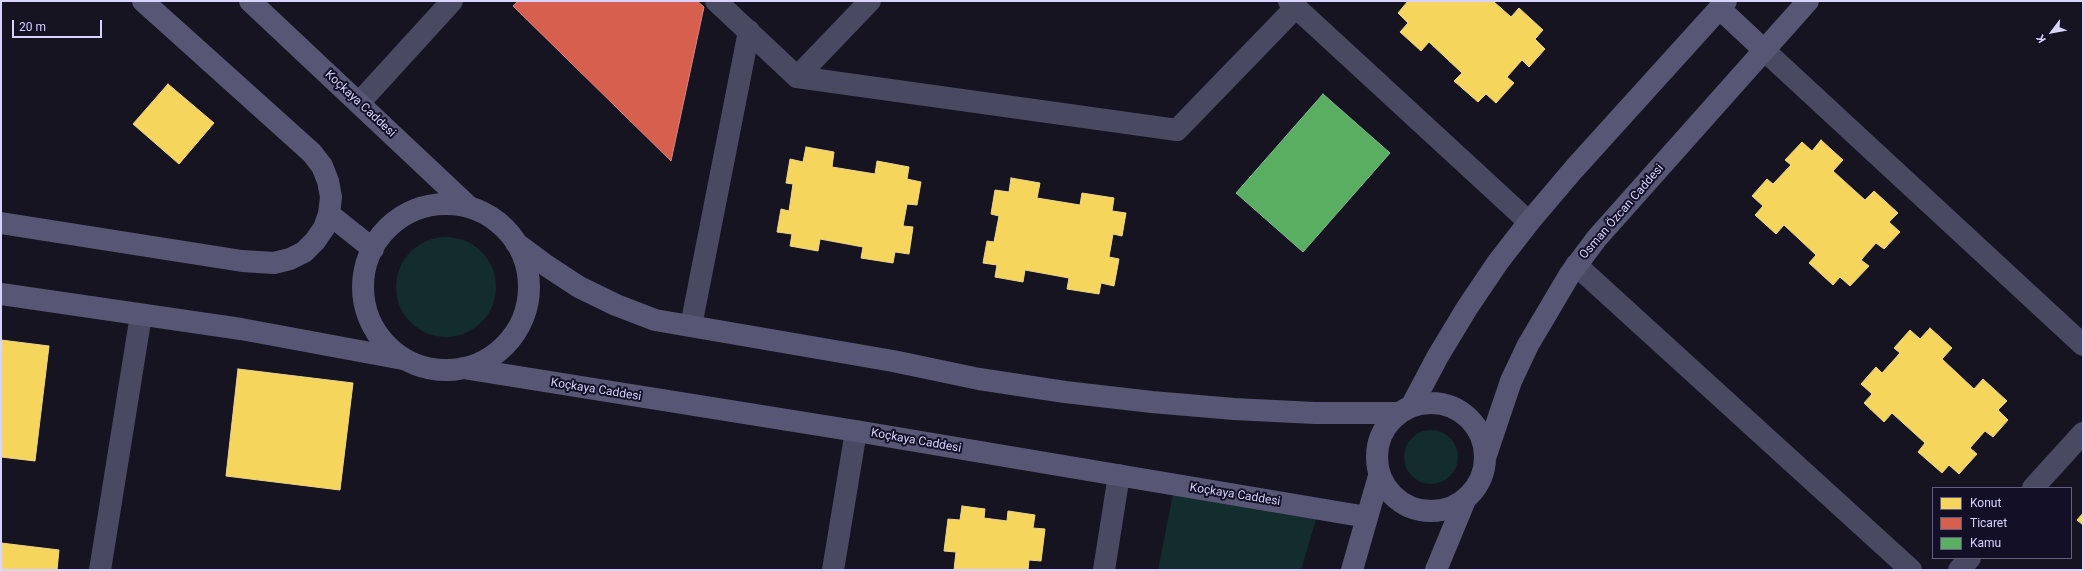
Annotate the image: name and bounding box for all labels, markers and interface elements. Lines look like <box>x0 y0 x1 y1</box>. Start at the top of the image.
scale bar <box>14 12 104 38</box>
north arrow <box>2032 12 2072 52</box>
text: 20 m <box>19 20 46 34</box>
text: K <box>2034 32 2049 45</box>
street label: Koçkaya Caddesi <box>322 68 398 140</box>
street label: Osman Özcan Caddesi <box>1577 162 1667 262</box>
street label: Koçkaya Caddesi <box>550 376 642 404</box>
street label: Koçkaya Caddesi <box>870 426 962 456</box>
street label: Koçkaya Caddesi <box>1189 481 1281 509</box>
legend <box>1932 487 2072 559</box>
text: Konut <box>1970 496 2001 510</box>
text: Ticaret <box>1970 516 2007 530</box>
text: Kamu <box>1970 536 2001 550</box>

